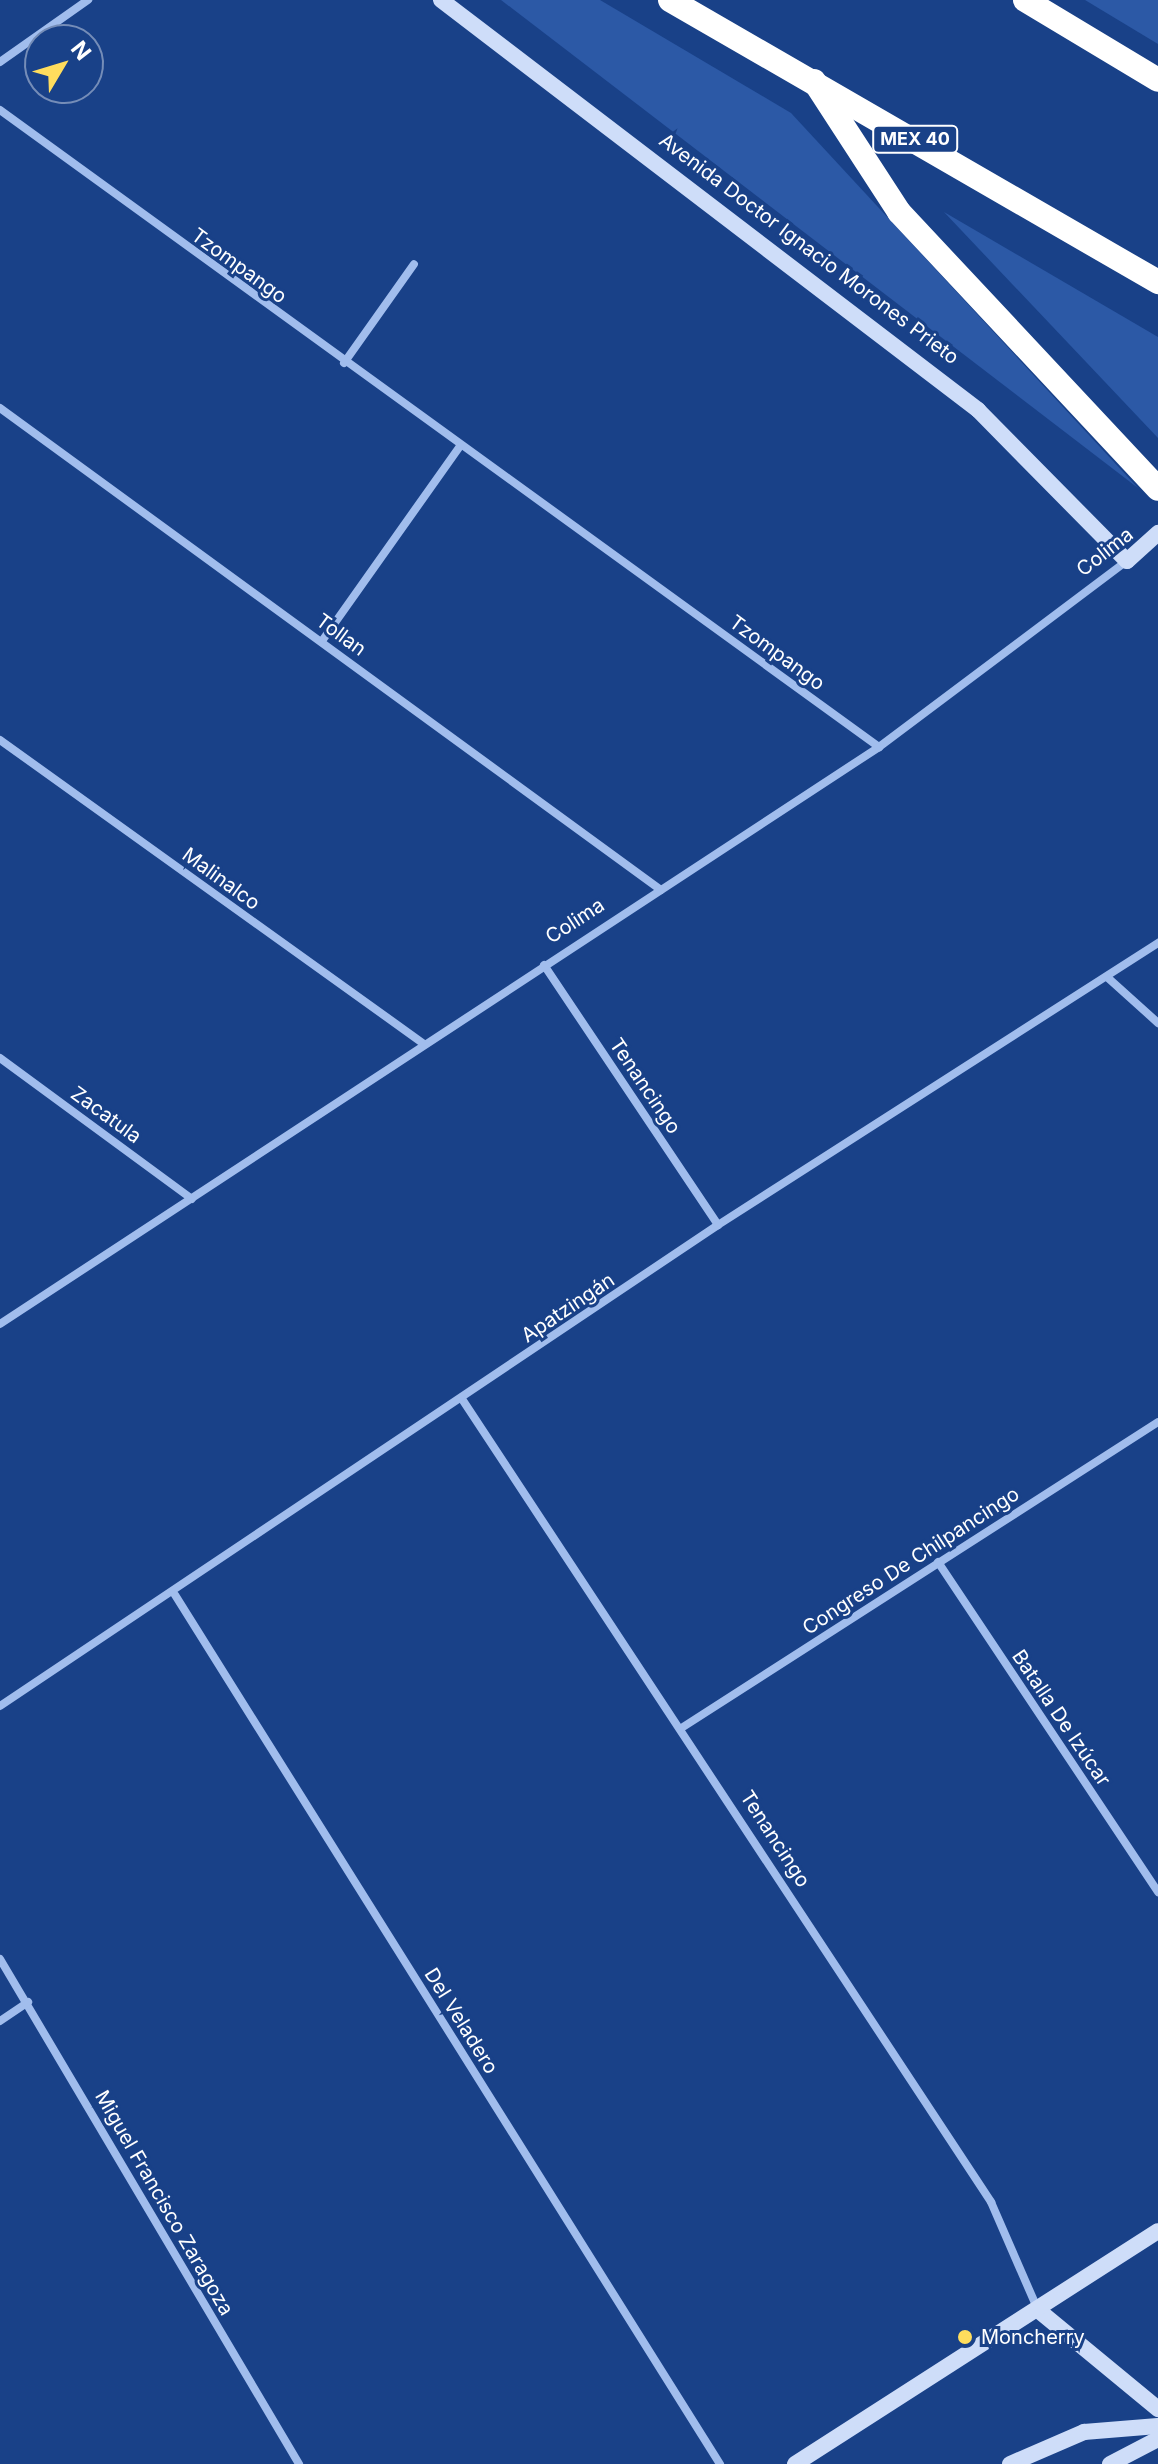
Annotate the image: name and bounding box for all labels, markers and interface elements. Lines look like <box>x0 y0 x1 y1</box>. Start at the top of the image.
north arrow <box>24 24 104 104</box>
text: N <box>66 36 97 65</box>
road number: MEX 40 <box>871 125 959 153</box>
street label: Avenida Doctor Ignacio Morones Prieto <box>654 128 964 370</box>
street label: Tzompango <box>187 223 291 309</box>
street label: Colima <box>1072 523 1138 581</box>
street label: Tollan <box>311 609 371 661</box>
street label: Tzompango <box>725 610 829 696</box>
street label: Malinalco <box>177 843 265 915</box>
street label: Colima <box>541 893 609 949</box>
street label: Tenancingo <box>604 1034 686 1138</box>
street label: Zacatula <box>66 1081 146 1149</box>
street label: Apatzingán <box>517 1268 619 1348</box>
street label: Congreso De Chilpancingo <box>798 1482 1024 1640</box>
street label: Batalla De Izúcar <box>1007 1645 1115 1791</box>
street label: Tenancingo <box>735 1786 815 1892</box>
street label: Del Veladero <box>419 1964 503 2078</box>
street label: Miguel Francisco Zaragoza <box>90 2086 238 2320</box>
place label: Moncherry <box>981 2325 1085 2349</box>
marker: Moncherry <box>956 2328 974 2346</box>

